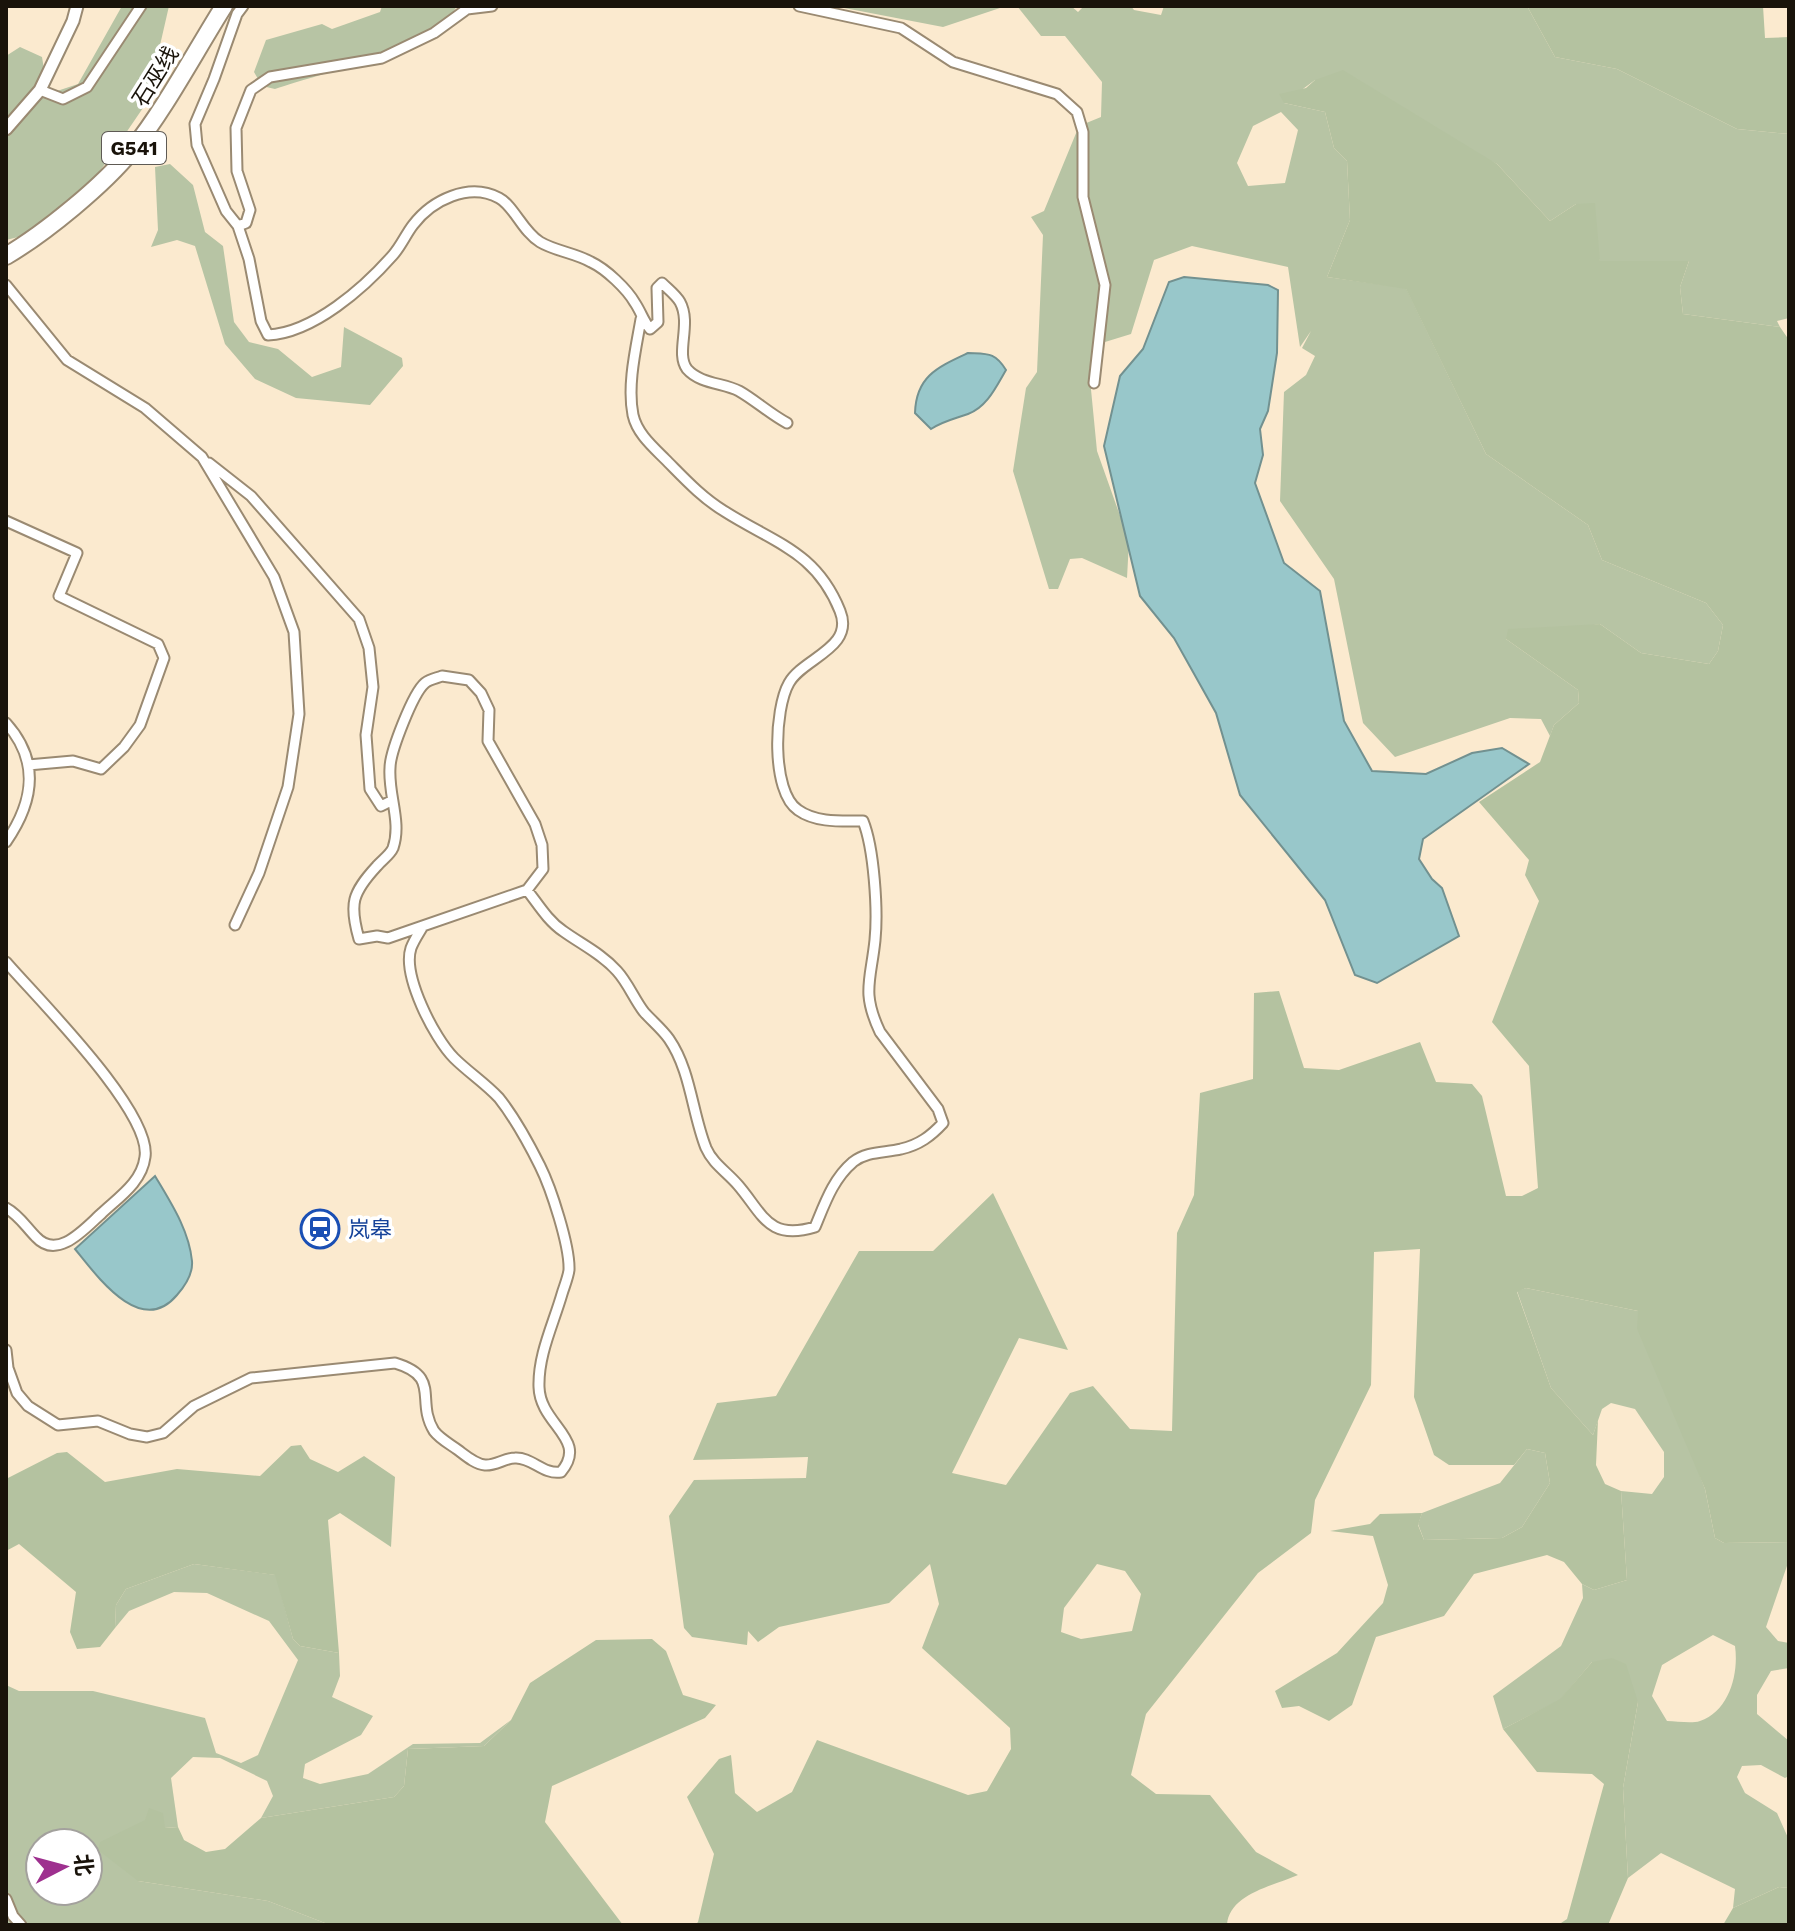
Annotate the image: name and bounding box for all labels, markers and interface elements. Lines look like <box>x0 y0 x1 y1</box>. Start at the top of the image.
street label: 石巫线 <box>127 42 184 111</box>
road number: G541 <box>102 132 166 164</box>
station icon: 岚皋 <box>299 1208 341 1250</box>
place label: 岚皋 <box>348 1217 392 1242</box>
north arrow <box>24 1827 104 1907</box>
text: 北 <box>70 1853 97 1877</box>

